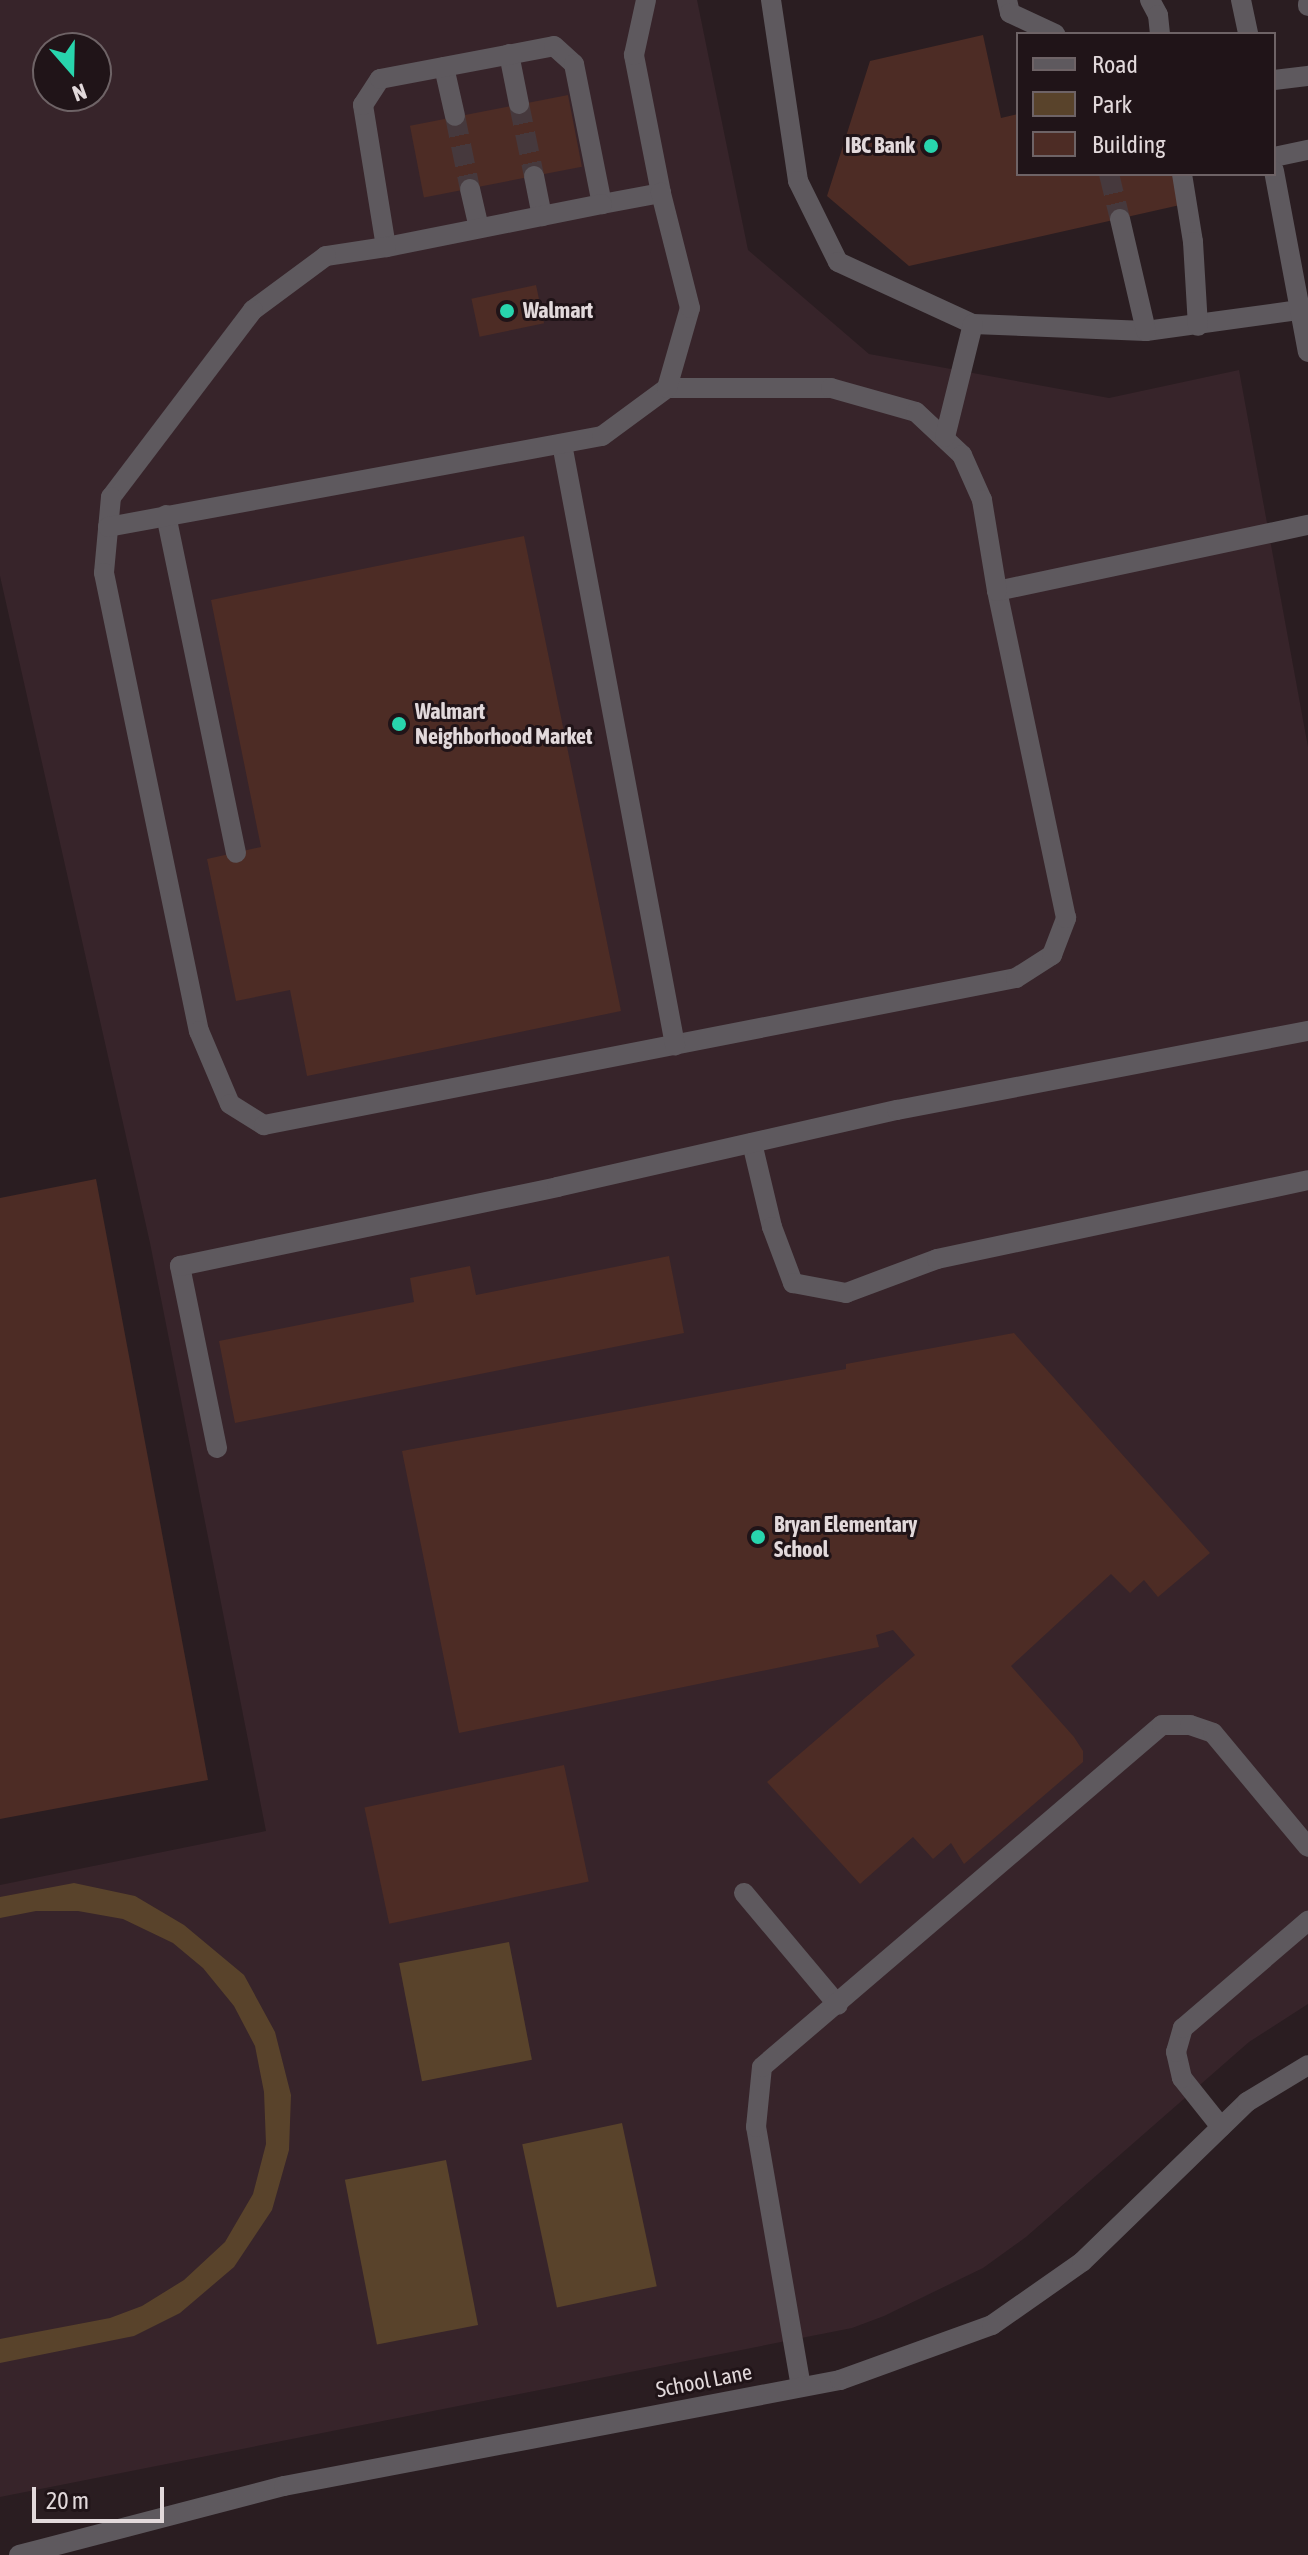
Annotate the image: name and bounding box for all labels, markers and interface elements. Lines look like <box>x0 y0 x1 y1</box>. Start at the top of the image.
north arrow <box>32 32 112 112</box>
legend <box>1016 32 1276 176</box>
text: Road <box>1092 51 1138 78</box>
text: N <box>69 78 90 107</box>
text: Park <box>1092 91 1132 118</box>
text: Building <box>1092 131 1165 158</box>
place label: IBC Bank <box>845 133 915 159</box>
marker: IBC Bank <box>922 137 940 155</box>
place label: Walmart <box>523 298 593 324</box>
marker: Walmart <box>498 302 516 320</box>
place label: Walmart Neighborhood Market <box>415 698 592 750</box>
marker: Walmart Neighborhood Market <box>390 715 408 733</box>
place label: Bryan Elementary School <box>774 1511 917 1562</box>
marker: Bryan Elementary School <box>749 1528 767 1546</box>
street label: School Lane <box>654 2359 754 2403</box>
scale bar <box>36 2471 168 2521</box>
text: 20 m <box>46 2487 89 2514</box>

